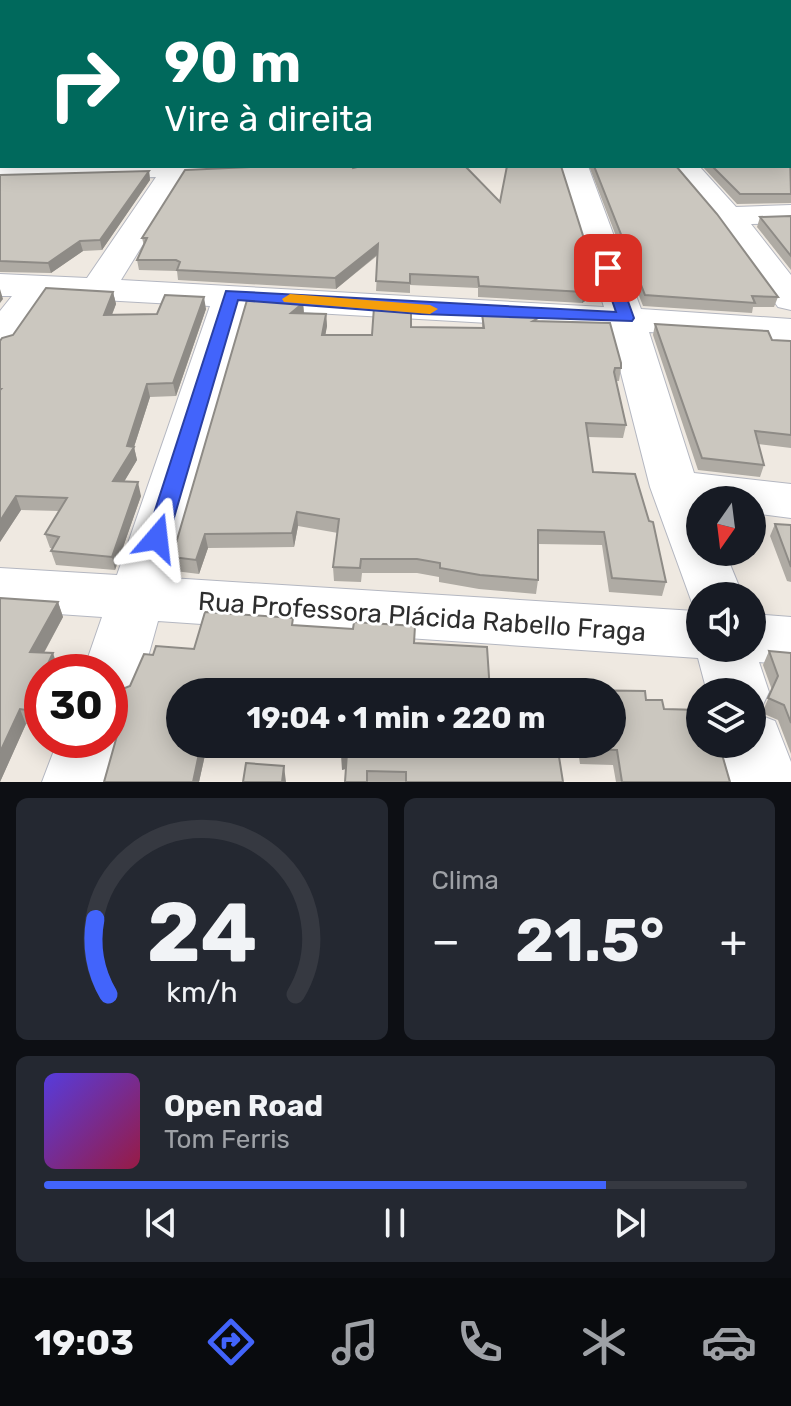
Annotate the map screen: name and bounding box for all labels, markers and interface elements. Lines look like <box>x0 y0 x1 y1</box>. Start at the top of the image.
text: 90 m <box>164 30 301 96</box>
icon: right <box>32 32 136 136</box>
text: Vire à direita <box>164 97 373 140</box>
pin <box>574 234 642 302</box>
icon: arrive <box>586 246 630 290</box>
north arrow <box>686 486 766 566</box>
map controls <box>686 486 766 758</box>
position arrow <box>115 496 199 580</box>
button: sound <box>686 582 766 662</box>
street label: Rua Professora Plácida Rabello Fraga <box>197 586 647 648</box>
speed limit sign: 30 <box>24 654 128 758</box>
button: layers <box>686 678 766 758</box>
text: 19:04 · 1 min · 220 m <box>246 700 546 736</box>
text: Clima <box>432 865 499 896</box>
text: 24 <box>146 883 257 982</box>
text: 21.5° <box>515 905 664 976</box>
text: − <box>432 915 460 967</box>
text: + <box>720 915 747 967</box>
text: km/h <box>166 975 237 1009</box>
text: Open Road <box>164 1088 323 1124</box>
text: Tom Ferris <box>164 1124 290 1155</box>
icon: previous <box>139 1201 183 1245</box>
icon: pause <box>373 1201 417 1245</box>
icon: next <box>608 1201 652 1245</box>
icon: directions <box>203 1314 259 1370</box>
icon: music <box>327 1314 383 1370</box>
icon: phone <box>452 1314 508 1370</box>
icon: climate <box>576 1314 632 1370</box>
icon: car <box>701 1314 757 1370</box>
text: 19:03 <box>34 1321 134 1364</box>

